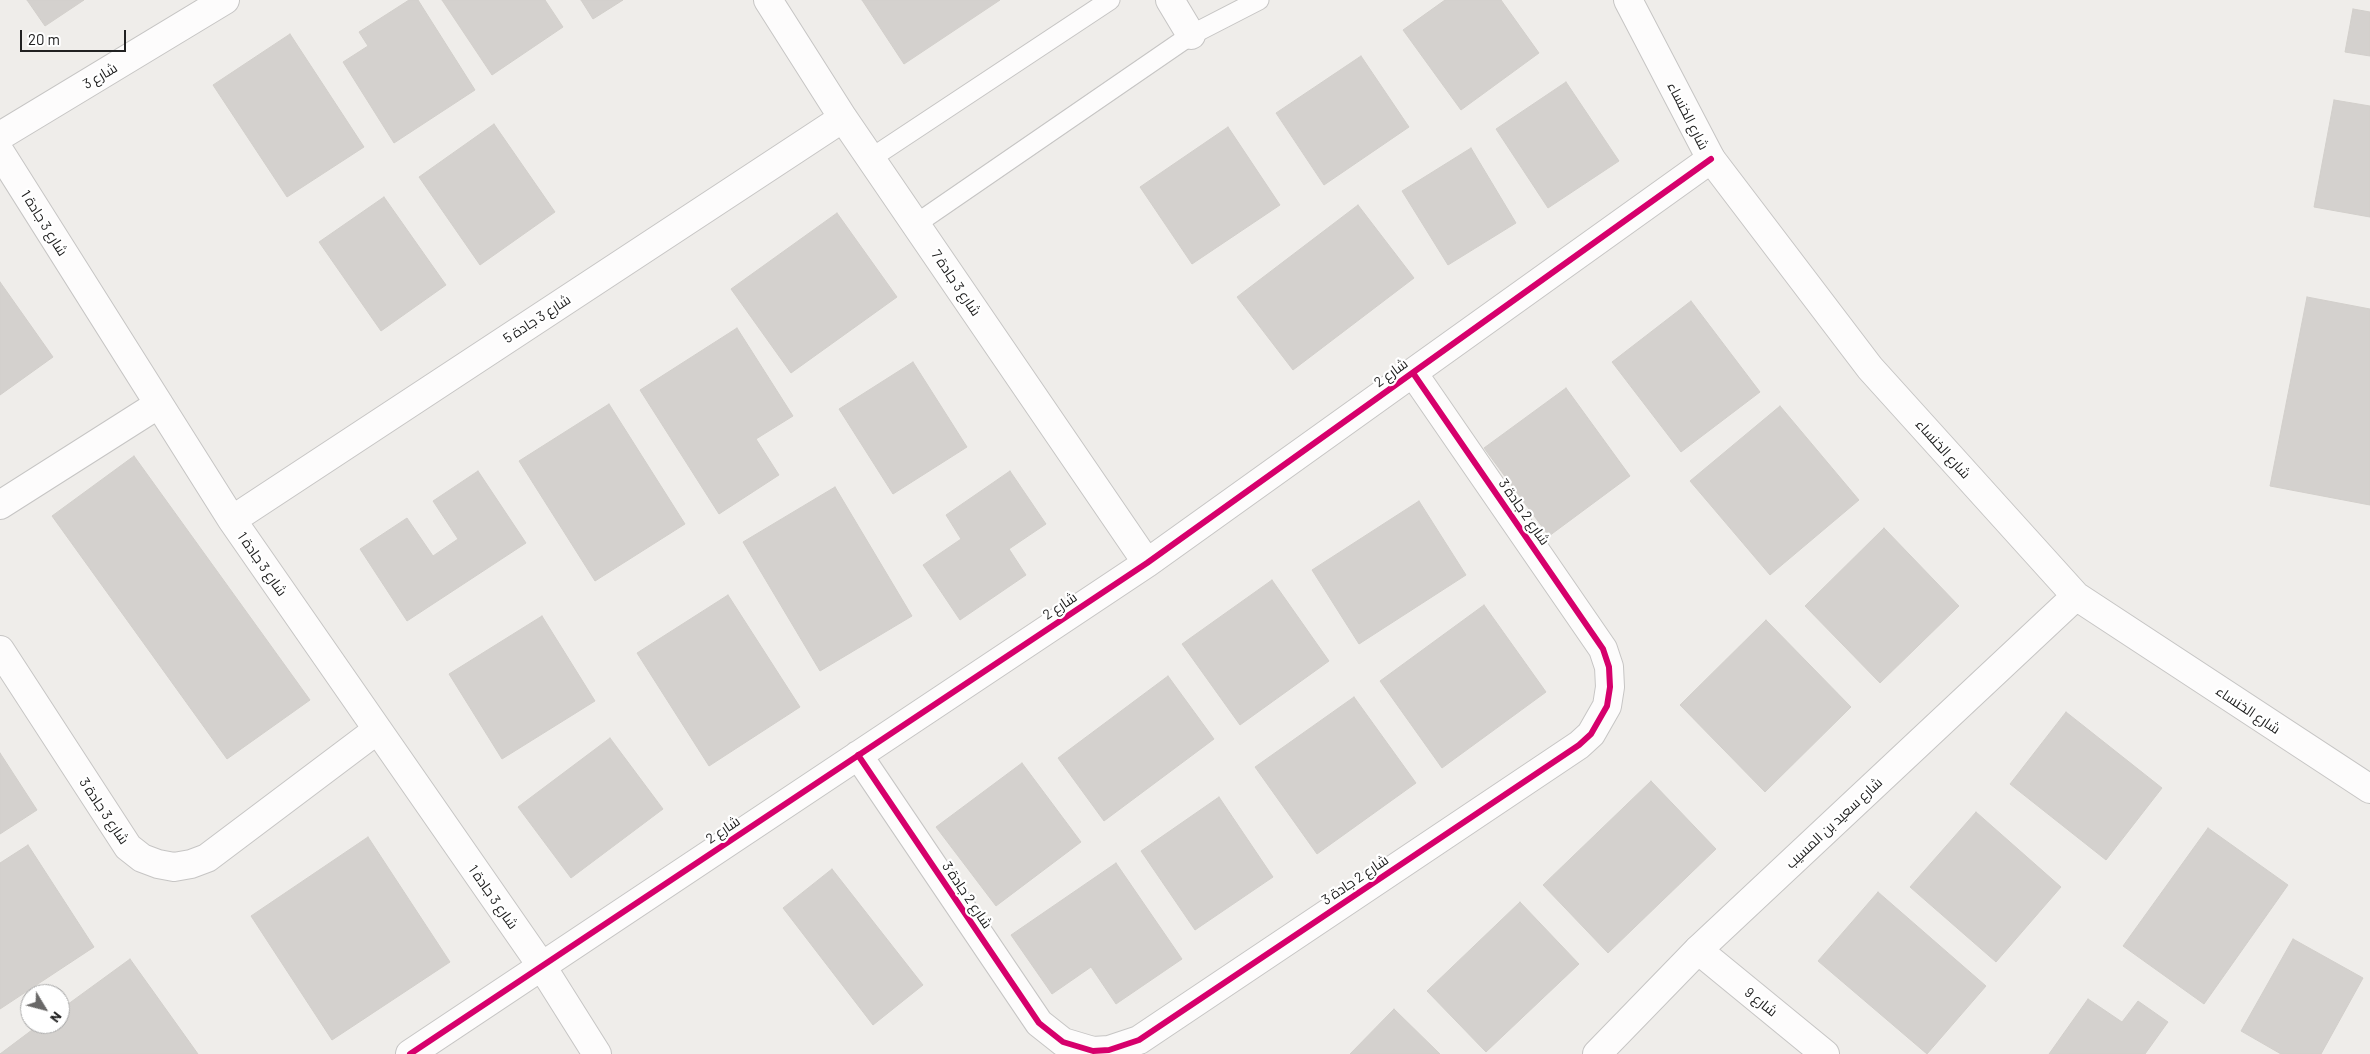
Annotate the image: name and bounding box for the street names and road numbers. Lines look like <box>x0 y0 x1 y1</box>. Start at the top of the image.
street label: شارع 3 <box>80 59 120 93</box>
street label: شارع الخنساء <box>1664 79 1712 153</box>
street label: شارع 3 جادة 1 <box>17 187 71 259</box>
street label: شارع 3 جادة 7 <box>928 247 984 319</box>
street label: شارع 3 جادة 5 <box>500 291 574 347</box>
street label: شارع 2 <box>1371 355 1411 391</box>
street label: شارع الخنساء <box>1912 416 1974 482</box>
street label: شارع 2 جادة 3 <box>1495 476 1553 548</box>
street label: شارع 3 جادة 1 <box>234 529 290 599</box>
street label: شارع 2 <box>1040 589 1080 623</box>
street label: شارع الخنساء <box>2213 682 2283 738</box>
street label: شارع 3 جادة 3 <box>76 774 132 848</box>
street label: شارع سعيد بن المسيب <box>1782 774 1886 872</box>
street label: شارع 2 <box>703 813 743 847</box>
street label: شارع 2 جادة 3 <box>1318 851 1392 909</box>
street label: شارع 2 جادة 3 <box>938 858 996 932</box>
street label: شارع 3 جادة 1 <box>465 862 521 932</box>
street label: شارع 9 <box>1741 984 1781 1020</box>

